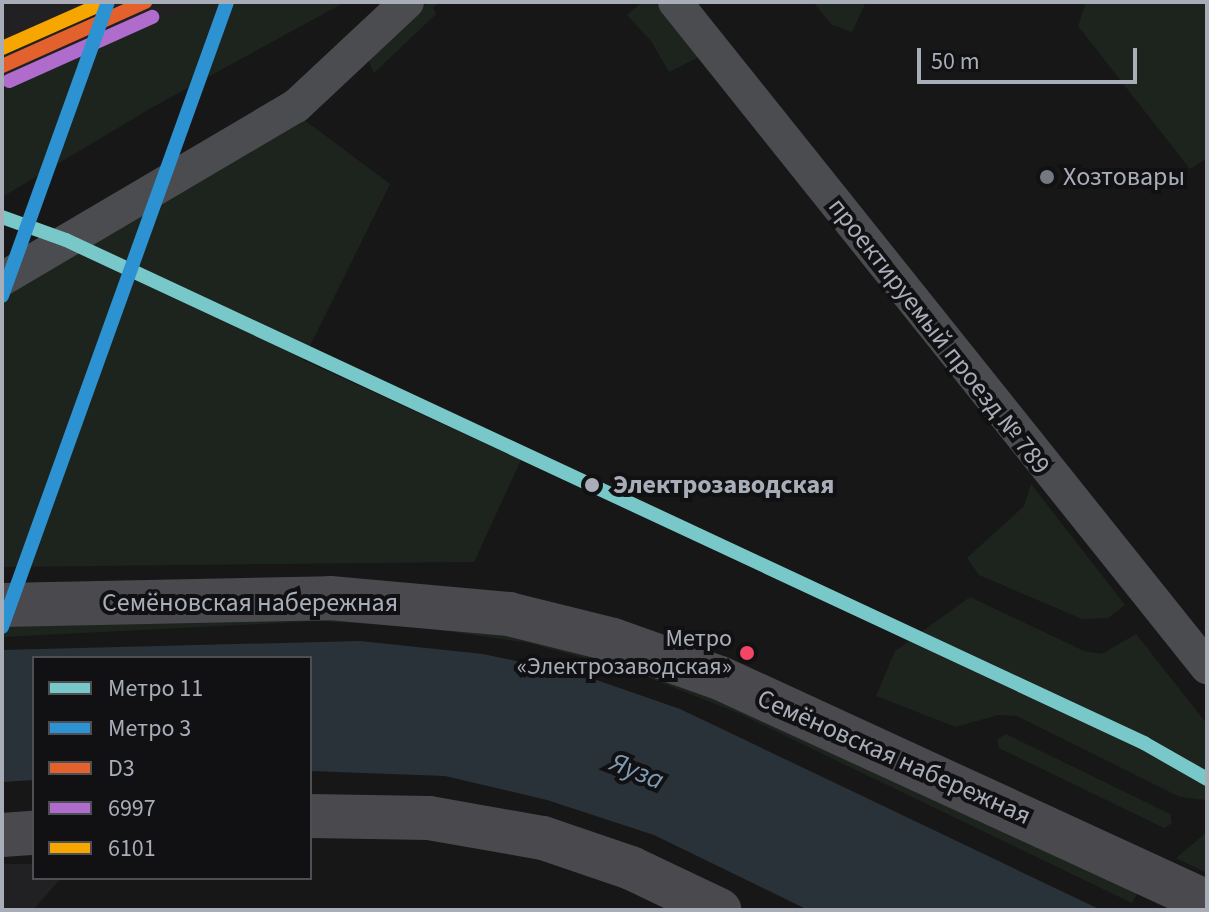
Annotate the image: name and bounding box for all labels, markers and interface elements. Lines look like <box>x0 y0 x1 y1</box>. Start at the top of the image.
scale bar <box>921 32 1141 82</box>
text: 50 m <box>931 44 980 79</box>
place label: Хозтовары <box>1063 161 1185 193</box>
marker: Хозтовары <box>1038 168 1056 186</box>
street label: проектируемый проезд № 789 <box>821 192 1057 480</box>
place label: Электрозаводская <box>613 469 834 501</box>
marker: Электрозаводская <box>578 471 606 499</box>
street label: Семёновская набережная <box>102 587 398 619</box>
place label: Метро «Электрозаводская» <box>517 625 732 681</box>
marker: Метро «Электрозаводская» <box>739 645 755 661</box>
legend <box>32 656 312 880</box>
text: Метро 11 <box>108 671 203 706</box>
street label: Семёновская набережная <box>752 683 1036 831</box>
text: Метро 3 <box>108 711 191 746</box>
water label: Яуза <box>605 745 669 797</box>
text: D3 <box>108 751 135 786</box>
text: 6997 <box>108 791 156 826</box>
text: 6101 <box>108 831 156 866</box>

